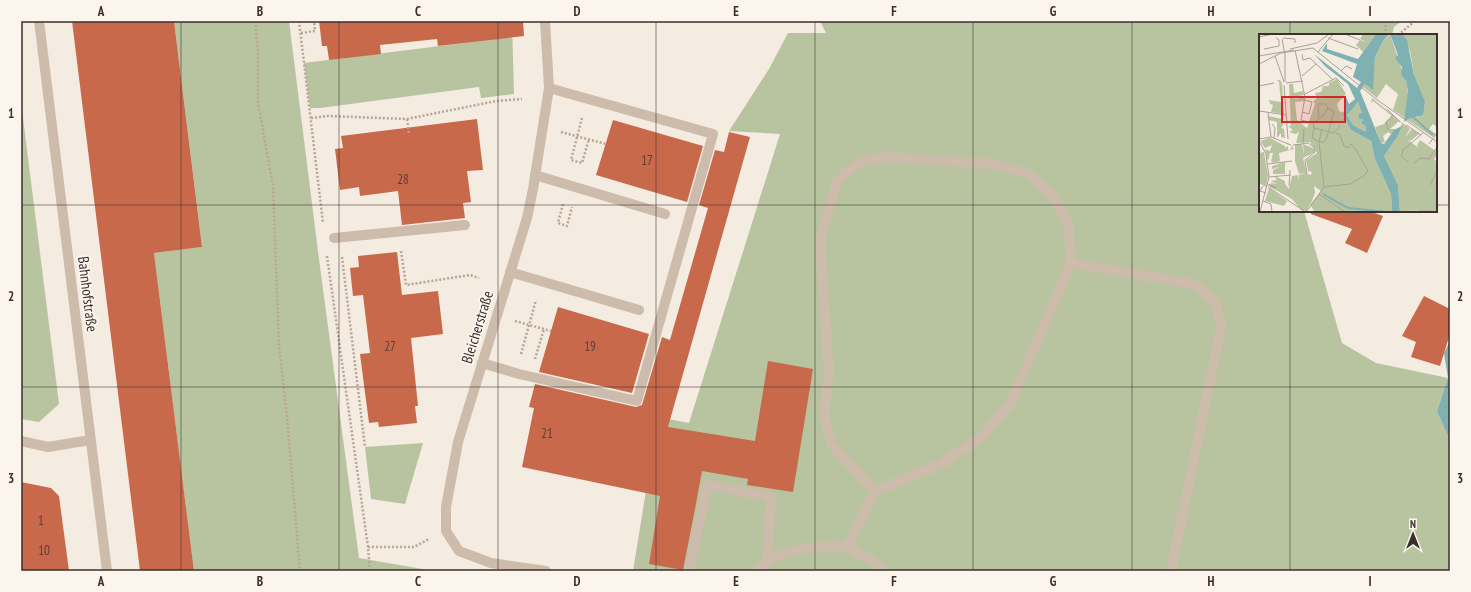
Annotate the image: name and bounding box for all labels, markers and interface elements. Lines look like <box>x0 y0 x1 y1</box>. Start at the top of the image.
text: A <box>97 3 105 20</box>
text: B <box>257 3 263 20</box>
text: C <box>415 3 421 20</box>
text: D <box>574 3 581 20</box>
text: E <box>733 3 739 20</box>
text: F <box>891 3 897 20</box>
text: G <box>1050 3 1057 20</box>
text: H <box>1208 3 1215 20</box>
text: I <box>1368 3 1372 20</box>
inset map <box>1259 34 1437 212</box>
text: 1 <box>8 105 14 122</box>
text: 1 <box>1457 105 1463 122</box>
house number: 17 <box>641 152 653 169</box>
house number: 28 <box>397 171 409 188</box>
street label: Bahnhofstraße <box>74 255 102 333</box>
text: 2 <box>8 288 14 305</box>
street label: Bleicherstraße <box>457 288 497 366</box>
text: 2 <box>1457 288 1463 305</box>
house number: 27 <box>384 338 396 355</box>
house number: 19 <box>584 338 596 355</box>
house number: 21 <box>541 425 553 442</box>
text: 3 <box>8 470 14 487</box>
text: 3 <box>1457 470 1463 487</box>
house number: 1 <box>38 512 44 529</box>
north arrow <box>1393 514 1433 554</box>
text: N <box>1410 517 1416 531</box>
house number: 10 <box>38 542 50 559</box>
text: A <box>97 573 105 590</box>
text: B <box>257 573 263 590</box>
text: C <box>415 573 421 590</box>
text: D <box>574 573 581 590</box>
text: E <box>733 573 739 590</box>
text: F <box>891 573 897 590</box>
text: G <box>1050 573 1057 590</box>
text: H <box>1208 573 1215 590</box>
text: I <box>1368 573 1372 590</box>

